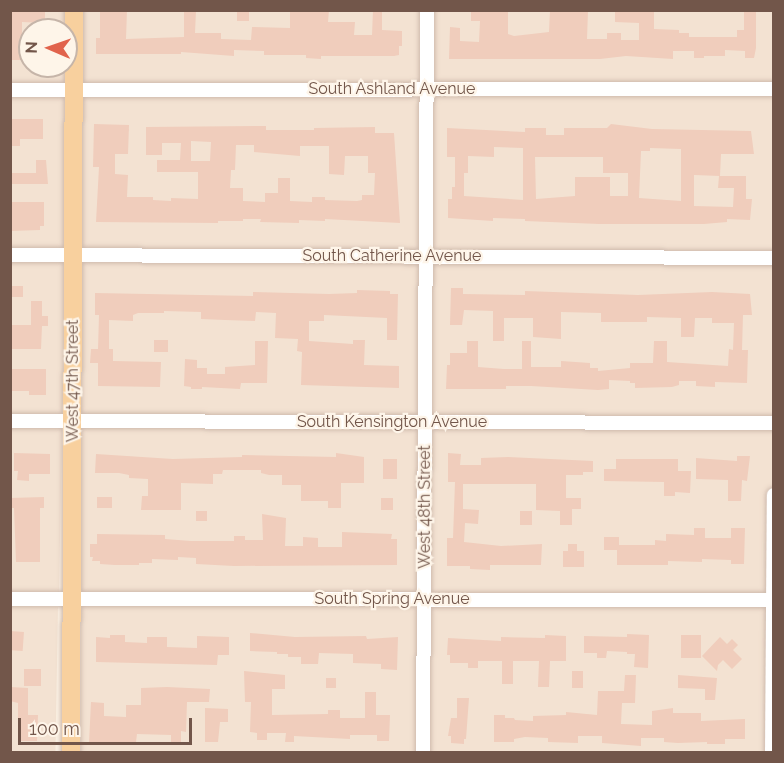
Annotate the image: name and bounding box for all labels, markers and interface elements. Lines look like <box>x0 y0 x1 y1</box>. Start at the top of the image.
north arrow <box>18 18 78 78</box>
text: N <box>22 41 41 54</box>
street label: South Ashland Avenue <box>308 79 476 99</box>
street label: South Catherine Avenue <box>302 246 482 266</box>
street label: West 47th Street <box>63 320 83 442</box>
street label: South Kensington Avenue <box>297 412 487 432</box>
street label: West 48th Street <box>415 445 435 569</box>
street label: South Spring Avenue <box>314 589 470 609</box>
scale bar <box>21 706 195 744</box>
text: 100 m <box>29 718 80 739</box>

